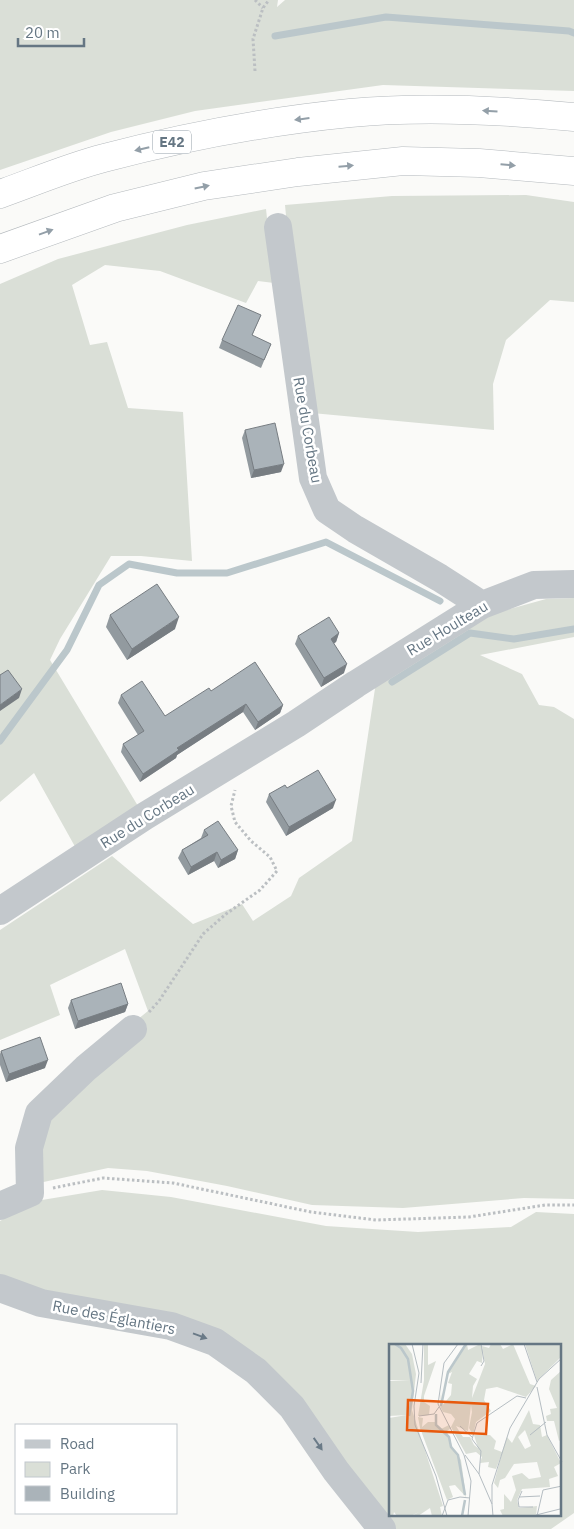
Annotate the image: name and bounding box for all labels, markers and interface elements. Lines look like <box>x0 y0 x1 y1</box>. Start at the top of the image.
scale bar <box>18 15 84 47</box>
text: 20 m <box>25 23 60 42</box>
one-way arrow <box>482 107 498 115</box>
one-way arrow <box>294 115 310 123</box>
road number: E42 <box>153 130 191 154</box>
one-way arrow <box>135 145 150 153</box>
one-way arrow <box>501 161 517 169</box>
one-way arrow <box>338 162 354 170</box>
one-way arrow <box>194 183 209 191</box>
one-way arrow <box>39 228 54 236</box>
street label: Rue du Corbeau <box>289 375 327 485</box>
street label: Rue Houlteau <box>403 596 491 660</box>
street label: Rue du Corbeau <box>96 780 198 852</box>
street label: Rue des Églantiers <box>51 1296 177 1338</box>
one-way arrow <box>193 1332 208 1340</box>
inset map <box>389 1344 562 1516</box>
legend <box>15 1424 178 1514</box>
text: Road <box>60 1434 95 1453</box>
one-way arrow <box>313 1437 323 1451</box>
text: Park <box>60 1459 90 1478</box>
text: Building <box>60 1484 115 1503</box>

